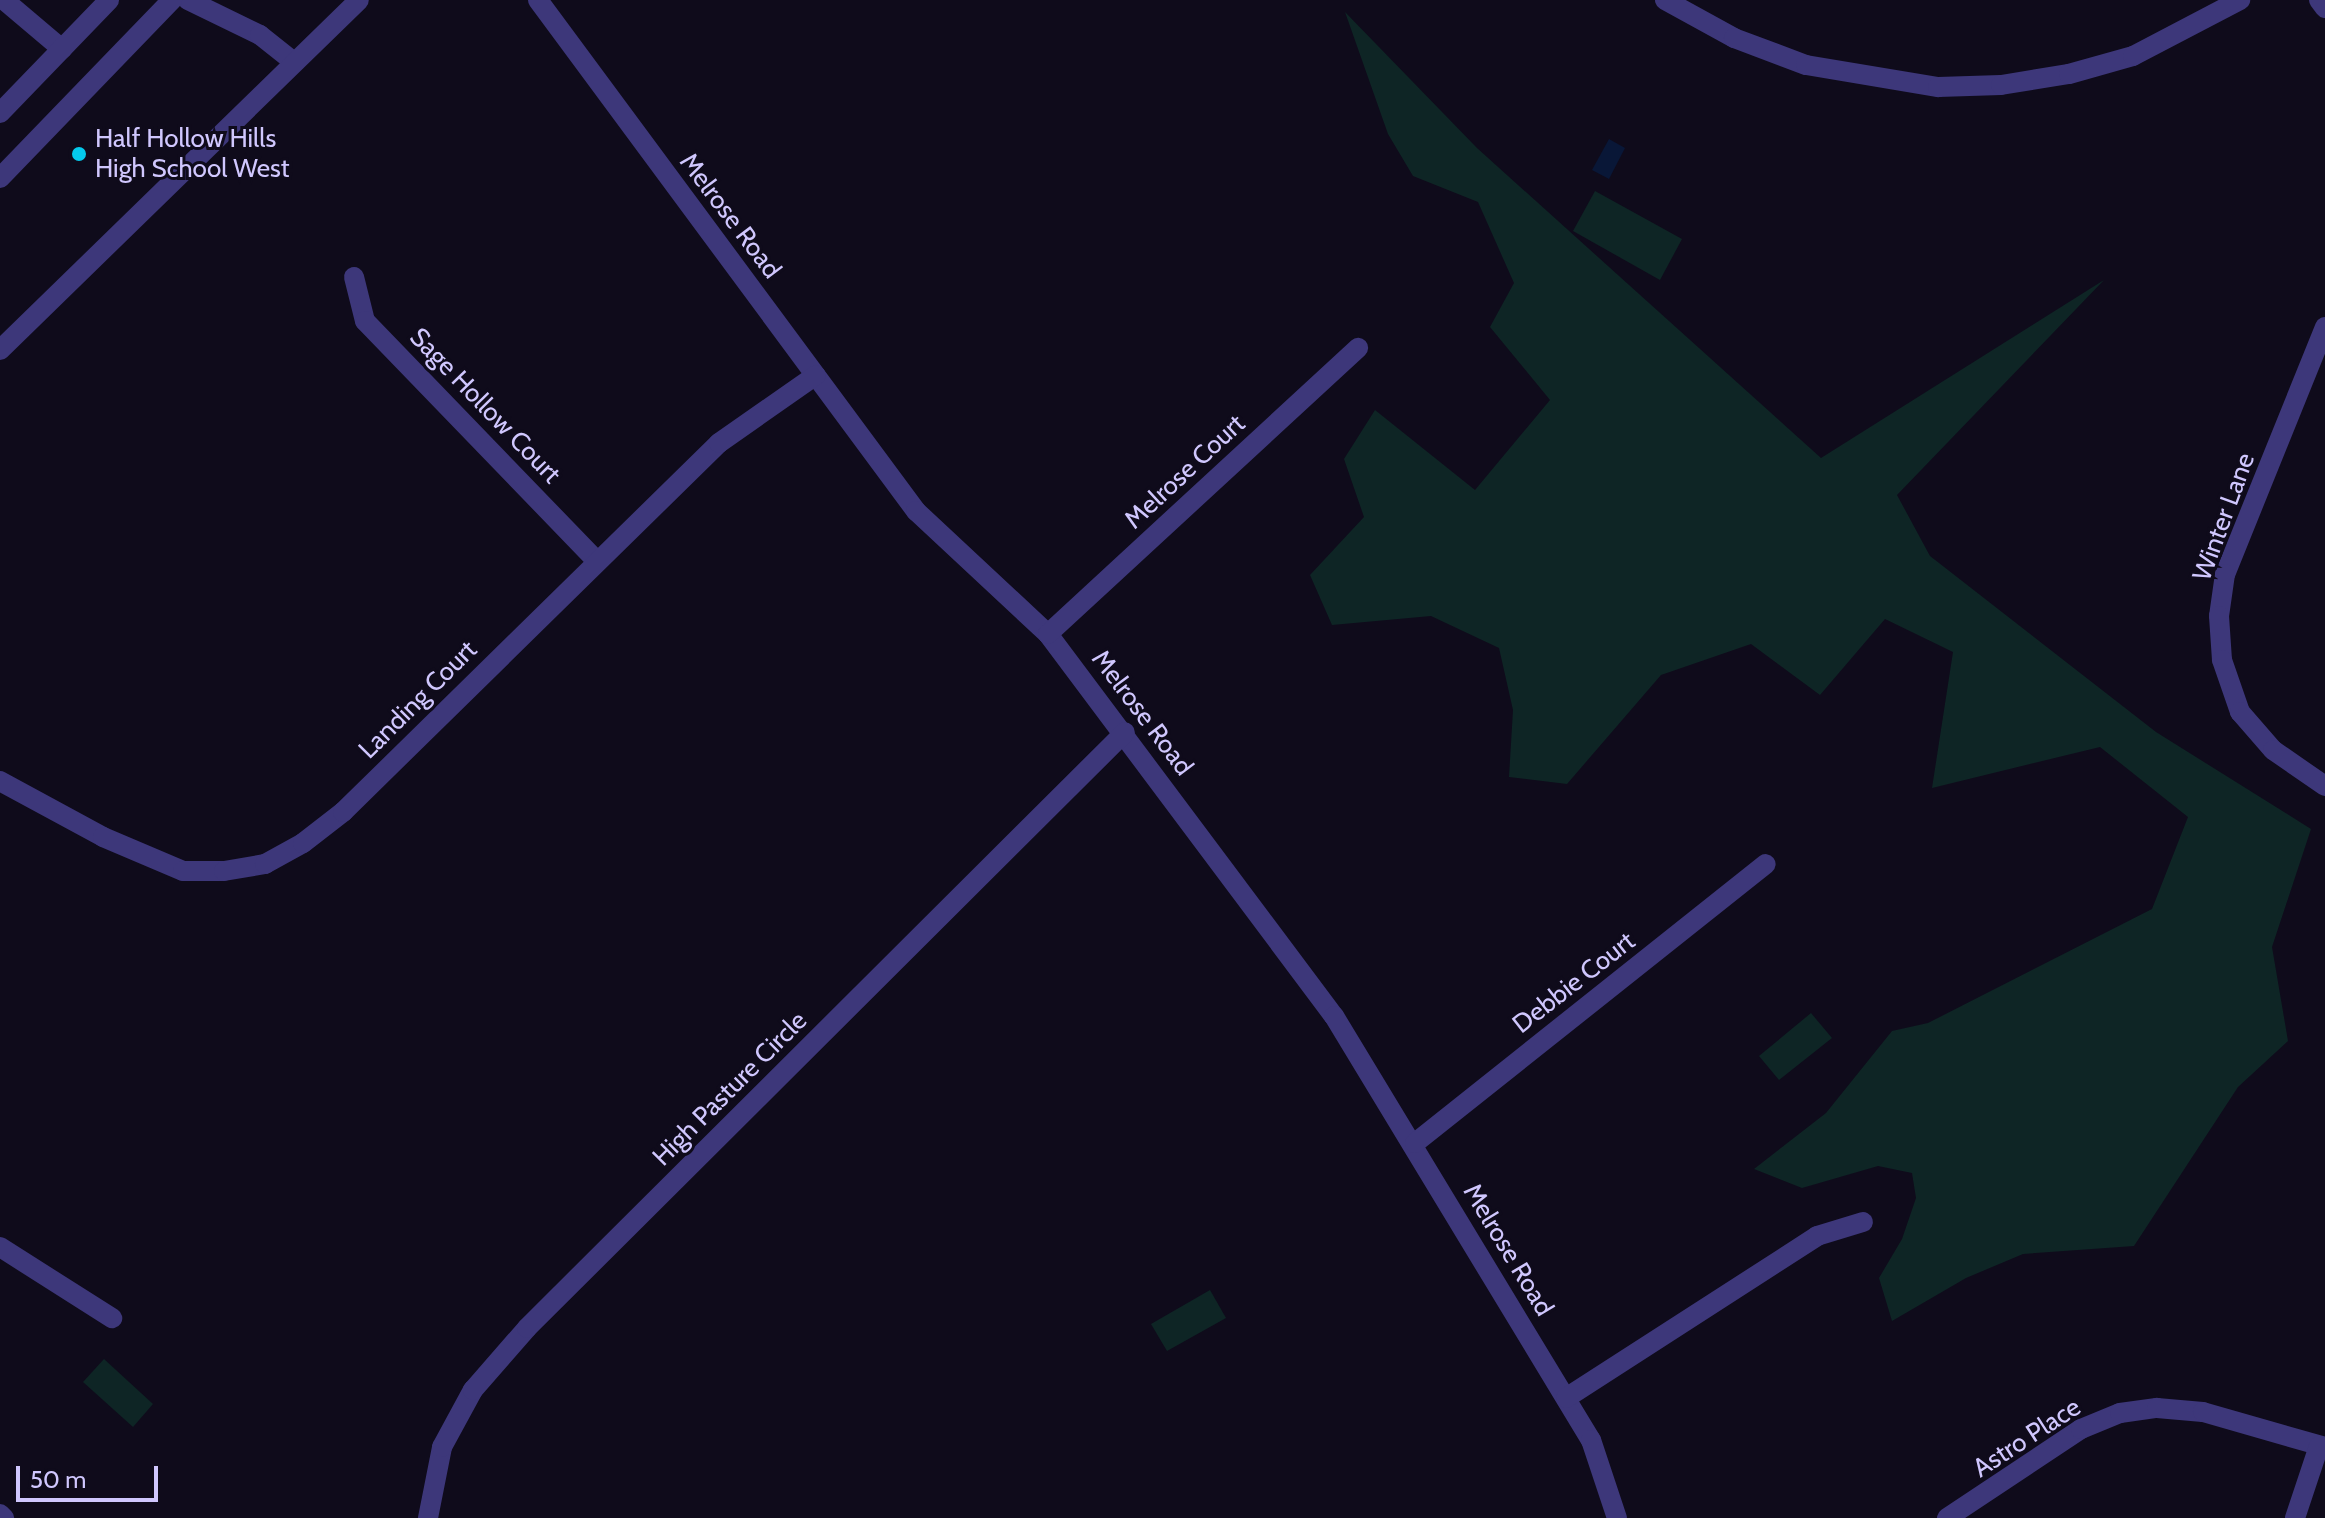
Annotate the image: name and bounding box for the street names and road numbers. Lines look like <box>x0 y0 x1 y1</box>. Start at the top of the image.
street label: Melrose Road <box>673 147 787 285</box>
street label: Sage Hollow Court <box>403 322 567 490</box>
street label: Melrose Court <box>1118 408 1252 536</box>
street label: Winter Lane <box>2186 449 2262 585</box>
street label: Landing Court <box>353 635 483 765</box>
street label: Melrose Road <box>1085 644 1199 782</box>
street label: Debbie Court <box>1507 926 1641 1040</box>
street label: High Pasture Circle <box>646 1005 814 1173</box>
street label: Melrose Road <box>1456 1178 1560 1322</box>
street label: Astro Place <box>1967 1392 2087 1484</box>

